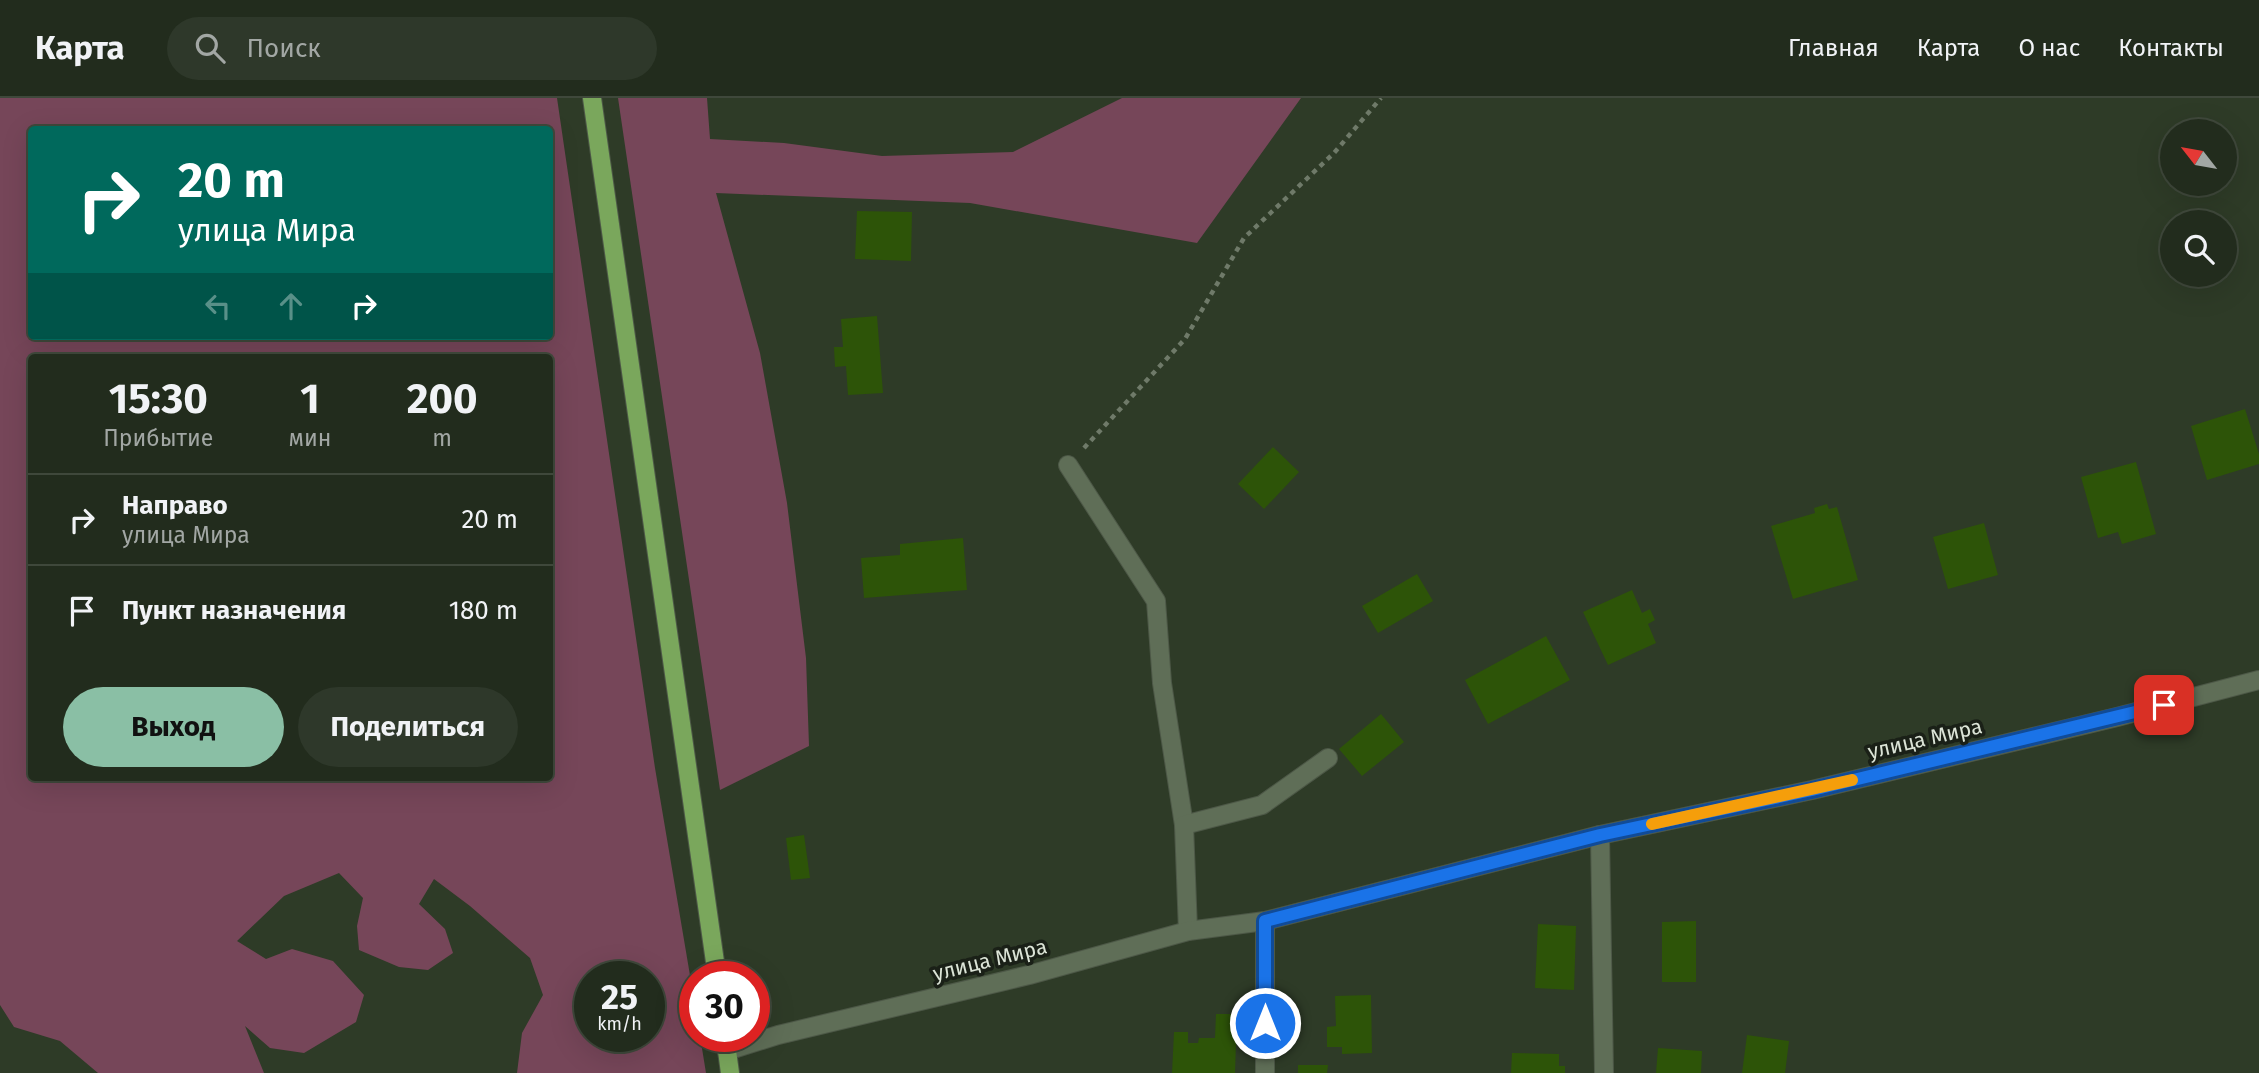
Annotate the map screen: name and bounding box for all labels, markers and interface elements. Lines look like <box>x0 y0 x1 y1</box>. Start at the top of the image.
search box <box>167 17 657 80</box>
text: Карта <box>35 28 125 68</box>
icon: search <box>191 29 229 67</box>
text: Поиск <box>247 33 321 64</box>
text: Главная <box>1788 34 1879 62</box>
text: Карта <box>1917 34 1980 62</box>
text: О нас <box>2018 34 2080 62</box>
text: Контакты <box>2118 34 2224 62</box>
north arrow <box>2160 119 2236 196</box>
map controls <box>2160 119 2237 287</box>
text: 20 m <box>178 151 285 210</box>
icon: right <box>63 154 154 245</box>
button: search <box>2160 210 2237 287</box>
text: улица Мира <box>178 211 356 249</box>
icon: left <box>199 287 237 325</box>
icon: ahead <box>272 287 310 325</box>
icon: right <box>345 287 383 325</box>
text: 15:30 <box>109 374 208 424</box>
text: 1 <box>300 374 320 424</box>
text: 200 <box>407 374 478 424</box>
text: Прибытие <box>103 424 213 452</box>
text: мин <box>289 424 331 452</box>
text: m <box>432 424 452 452</box>
text: Направо <box>122 490 228 521</box>
icon: right <box>63 501 101 539</box>
text: 20 m <box>461 504 518 535</box>
text: улица Мира <box>122 521 250 549</box>
icon: arrive <box>63 592 101 630</box>
text: Пункт назначения <box>122 595 346 626</box>
text: 180 m <box>449 595 518 626</box>
pin <box>2134 675 2194 735</box>
icon: arrive <box>2145 686 2183 724</box>
button: Выход <box>63 687 284 767</box>
button: Поделиться <box>298 687 518 767</box>
street label: улица Мира <box>1865 713 1985 765</box>
street label: улица Мира <box>930 933 1050 987</box>
speed limit sign: 30 <box>679 961 770 1052</box>
text: 25 <box>601 976 638 1018</box>
position arrow <box>1228 986 1302 1060</box>
text: km/h <box>597 1013 642 1035</box>

